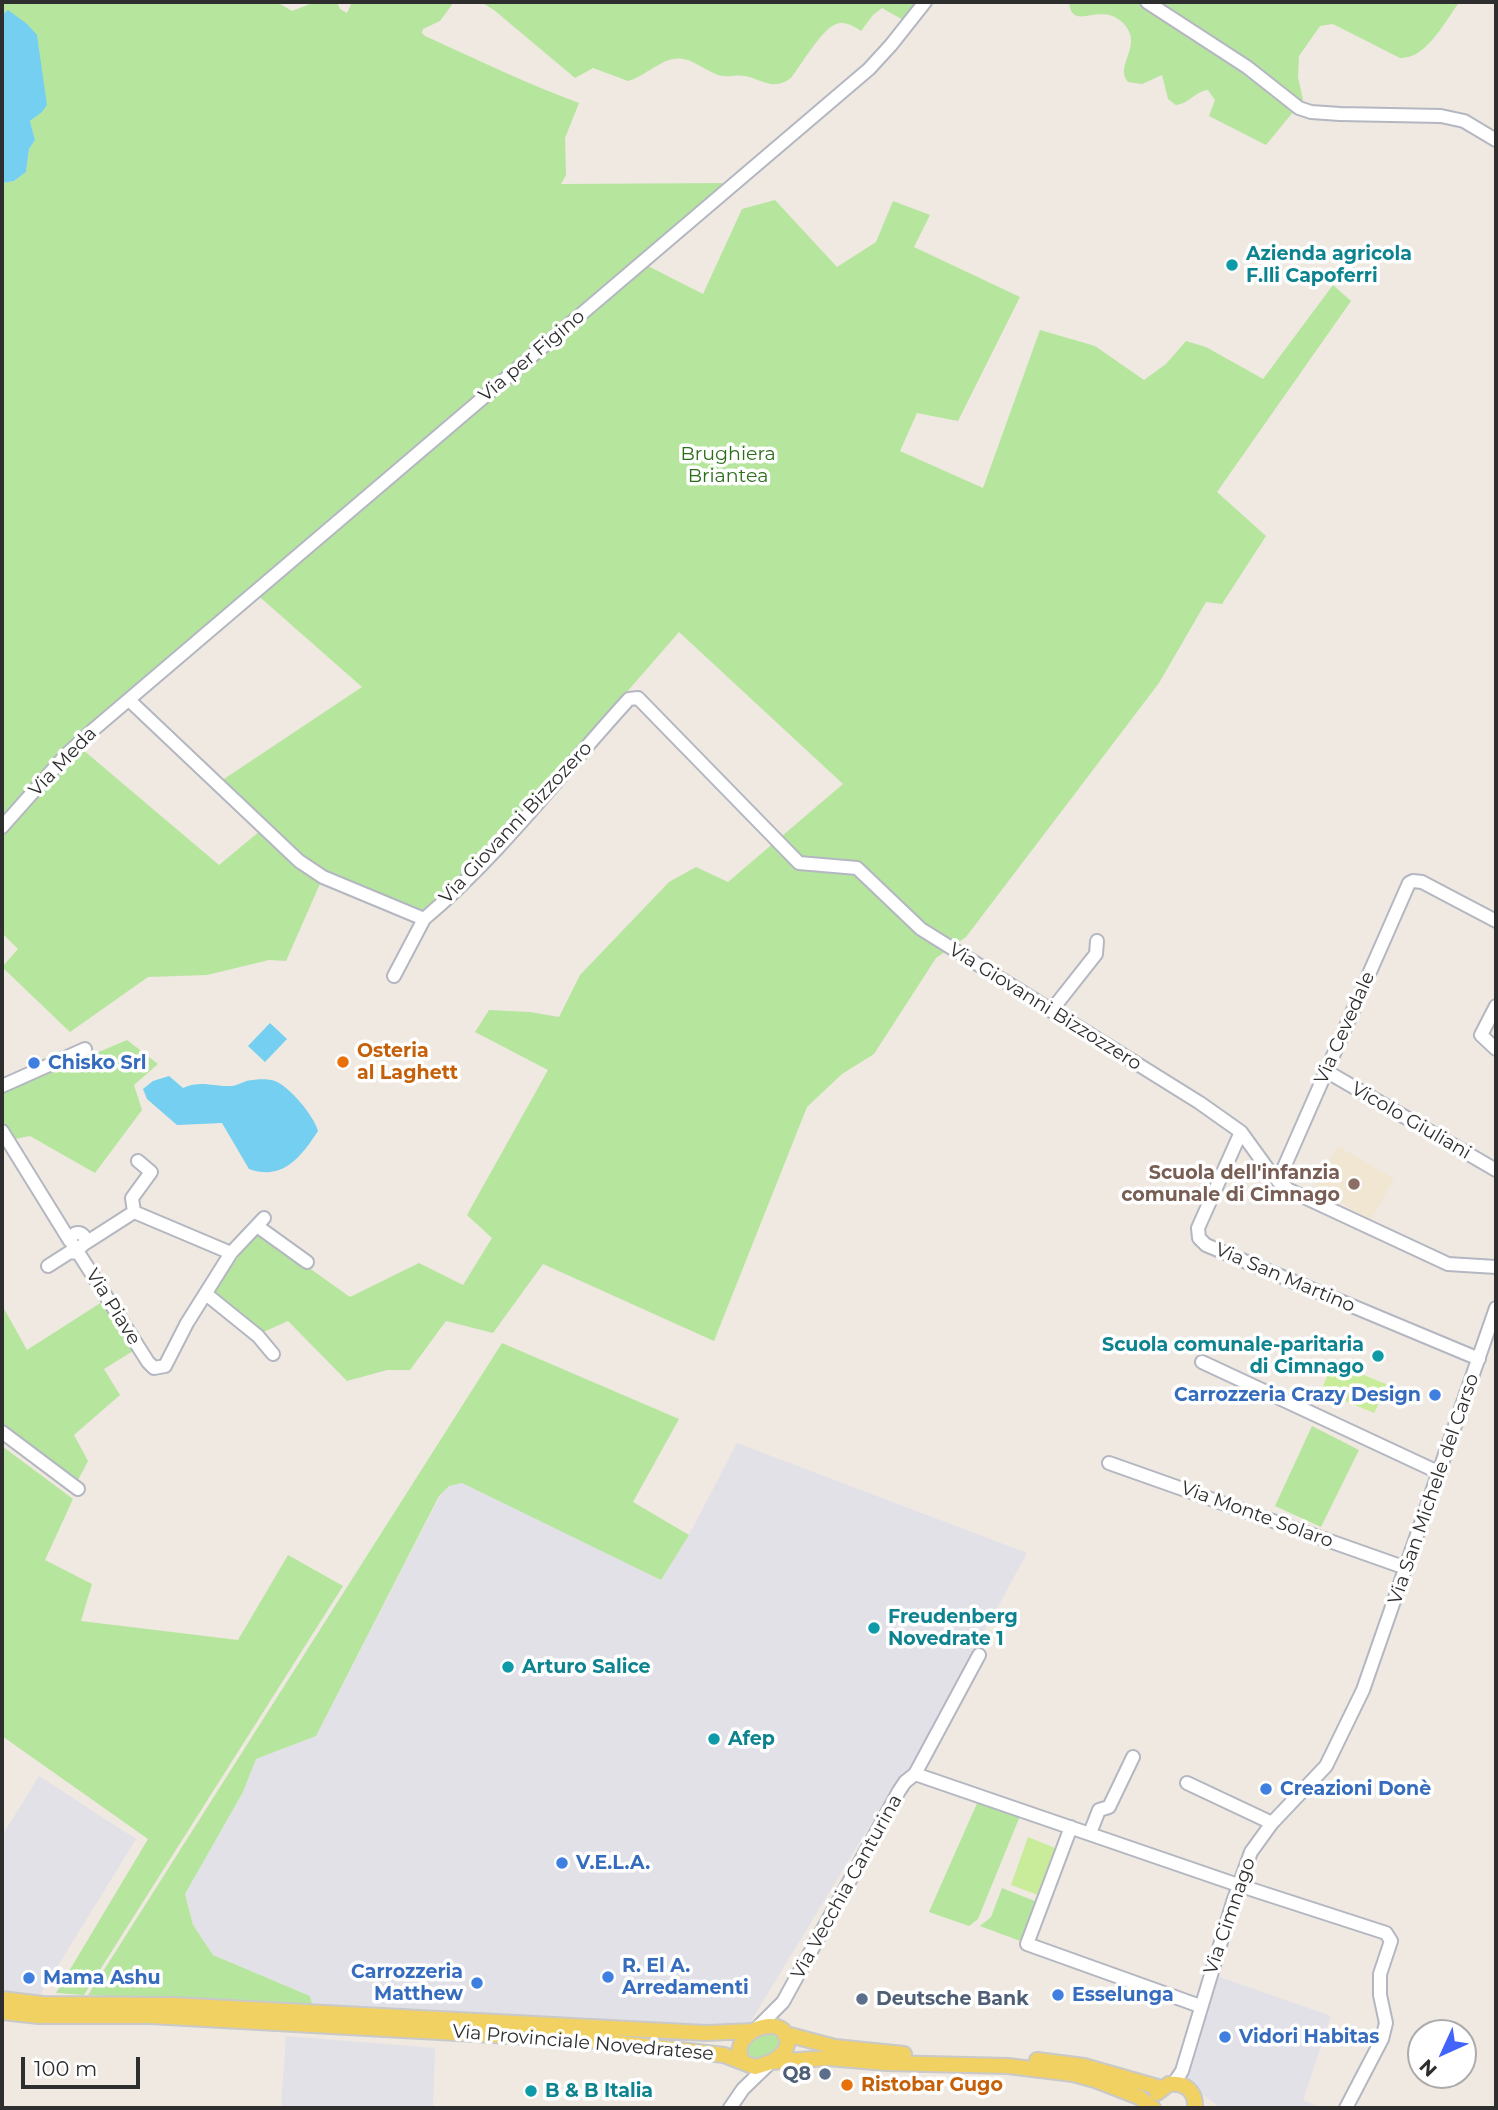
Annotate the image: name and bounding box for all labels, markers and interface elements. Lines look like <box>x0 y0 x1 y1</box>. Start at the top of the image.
place label: Azienda agricola F.lli Capoferri <box>1246 243 1412 287</box>
marker: Azienda agricola F.lli Capoferri <box>1224 257 1240 273</box>
street label: Via per Figino <box>474 305 590 407</box>
park label: Brughiera Briantea <box>680 443 776 487</box>
street label: Via Meda <box>24 722 102 802</box>
street label: Via Giovanni Bizzozero <box>435 737 597 909</box>
street label: Via Giovanni Bizzozzero <box>944 938 1146 1076</box>
street label: Via Cevedale <box>1310 968 1380 1088</box>
place label: Osteria al Laghett <box>357 1040 458 1084</box>
place label: Chisko Srl <box>48 1052 146 1074</box>
marker: Osteria al Laghett <box>335 1054 351 1070</box>
marker: Chisko Srl <box>26 1055 42 1071</box>
street label: Vicolo Giuliani <box>1347 1078 1475 1164</box>
place label: Scuola dell'infanzia comunale di Cimnago <box>1121 1162 1340 1206</box>
marker: Scuola dell'infanzia comunale di Cimnago <box>1346 1176 1362 1192</box>
street label: Via San Martino <box>1212 1238 1358 1318</box>
street label: Via Piave <box>81 1265 145 1349</box>
place label: Scuola comunale-paritaria di Cimnago <box>1102 1334 1364 1378</box>
marker: Scuola comunale-paritaria di Cimnago <box>1370 1348 1386 1364</box>
street label: Via San Michele del Carso <box>1384 1371 1484 1607</box>
place label: Carrozzeria Crazy Design <box>1174 1384 1421 1406</box>
marker: Carrozzeria Crazy Design <box>1427 1387 1443 1403</box>
street label: Via Monte Solaro <box>1178 1477 1336 1553</box>
place label: Freudenberg Novedrate 1 <box>888 1606 1018 1650</box>
marker: Freudenberg Novedrate 1 <box>866 1620 882 1636</box>
place label: Arturo Salice <box>522 1656 651 1678</box>
marker: Arturo Salice <box>500 1659 516 1675</box>
place label: Afep <box>728 1728 775 1750</box>
marker: Afep <box>706 1731 722 1747</box>
place label: Creazioni Donè <box>1280 1778 1431 1800</box>
marker: Creazioni Donè <box>1258 1781 1274 1797</box>
street label: Via Vecchia Canturina <box>787 1791 907 1983</box>
place label: V.E.L.A. <box>576 1852 650 1874</box>
marker: V.E.L.A. <box>554 1855 570 1871</box>
street label: Via Cimnago <box>1199 1855 1261 1977</box>
place label: R. El A. Arredamenti <box>622 1955 749 1999</box>
place label: Carrozzeria Matthew <box>351 1961 463 2005</box>
place label: Mama Ashu <box>43 1967 161 1989</box>
marker: R. El A. Arredamenti <box>600 1969 616 1985</box>
marker: Mama Ashu <box>21 1970 37 1986</box>
marker: Carrozzeria Matthew <box>469 1975 485 1991</box>
place label: Esselunga <box>1072 1984 1174 2006</box>
marker: Esselunga <box>1050 1987 1066 2003</box>
place label: Deutsche Bank <box>876 1988 1029 2010</box>
marker: Deutsche Bank <box>854 1991 870 2007</box>
north arrow <box>1407 2019 1477 2089</box>
street label: Via Provinciale Novedratese <box>451 2020 715 2066</box>
place label: Vidori Habitas <box>1239 2026 1379 2048</box>
marker: Vidori Habitas <box>1217 2029 1233 2045</box>
scale bar <box>24 2044 144 2088</box>
text: N <box>1415 2054 1442 2081</box>
text: 100 m <box>34 2056 97 2081</box>
place label: Q8 <box>782 2063 811 2085</box>
marker: Q8 <box>817 2066 833 2082</box>
place label: Ristobar Gugo <box>861 2074 1003 2096</box>
marker: Ristobar Gugo <box>839 2077 855 2093</box>
place label: B & B Italia <box>545 2080 653 2102</box>
marker: B & B Italia <box>523 2083 539 2099</box>

